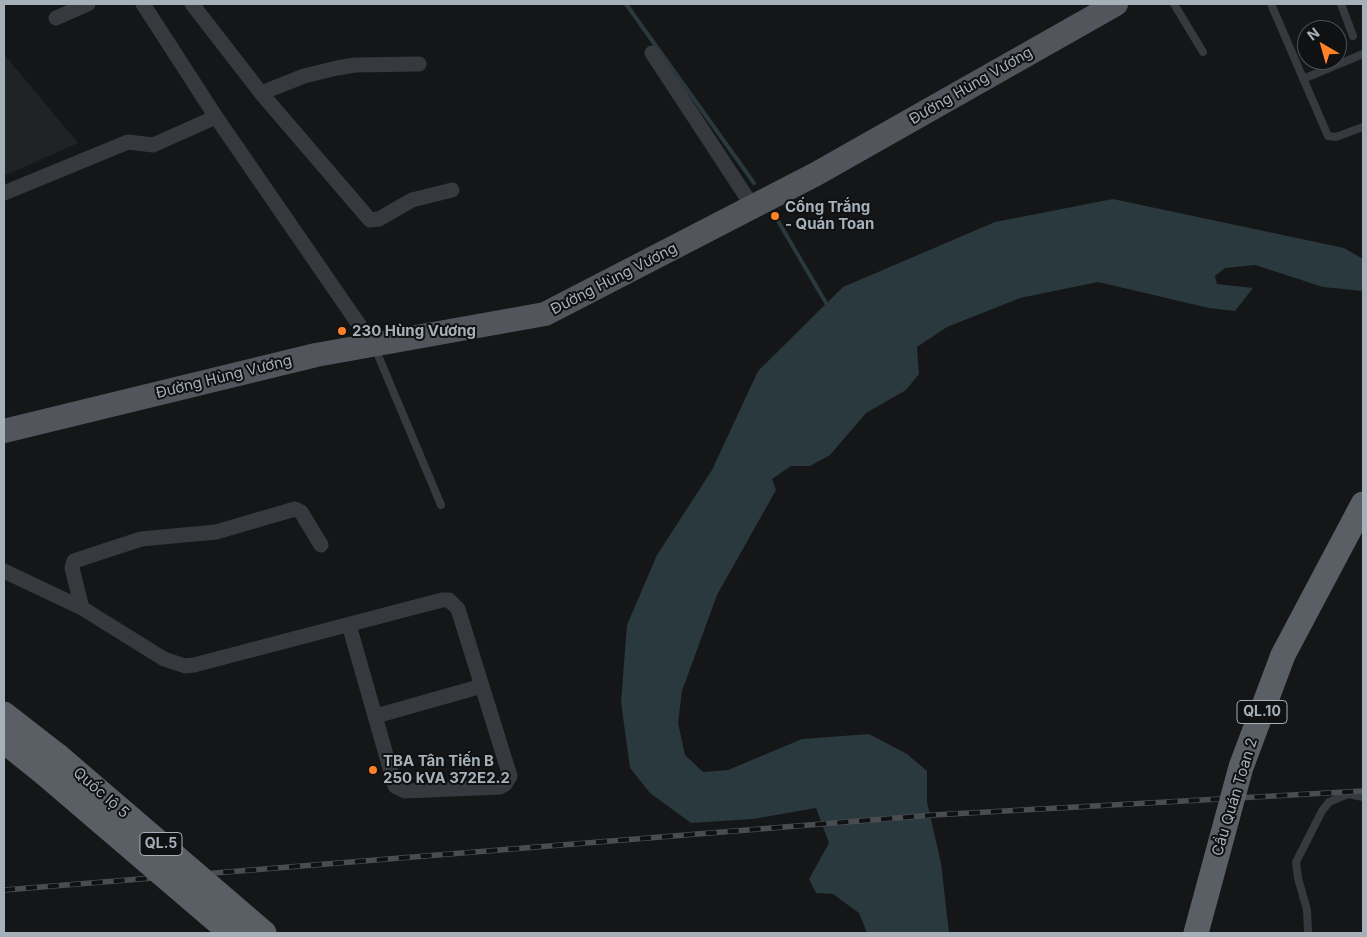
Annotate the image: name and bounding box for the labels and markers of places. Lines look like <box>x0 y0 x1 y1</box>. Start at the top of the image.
place label: Cống Trắng - Quán Toan <box>785 198 874 233</box>
marker: Cống Trắng - Quán Toan <box>769 210 781 222</box>
place label: 230 Hùng Vương <box>352 322 476 340</box>
marker: 230 Hùng Vương <box>336 325 348 337</box>
place label: TBA Tân Tiến B 250 kVA 372E2.2 <box>383 752 510 787</box>
marker: TBA Tân Tiến B 250 kVA 372E2.2 <box>367 764 379 776</box>

